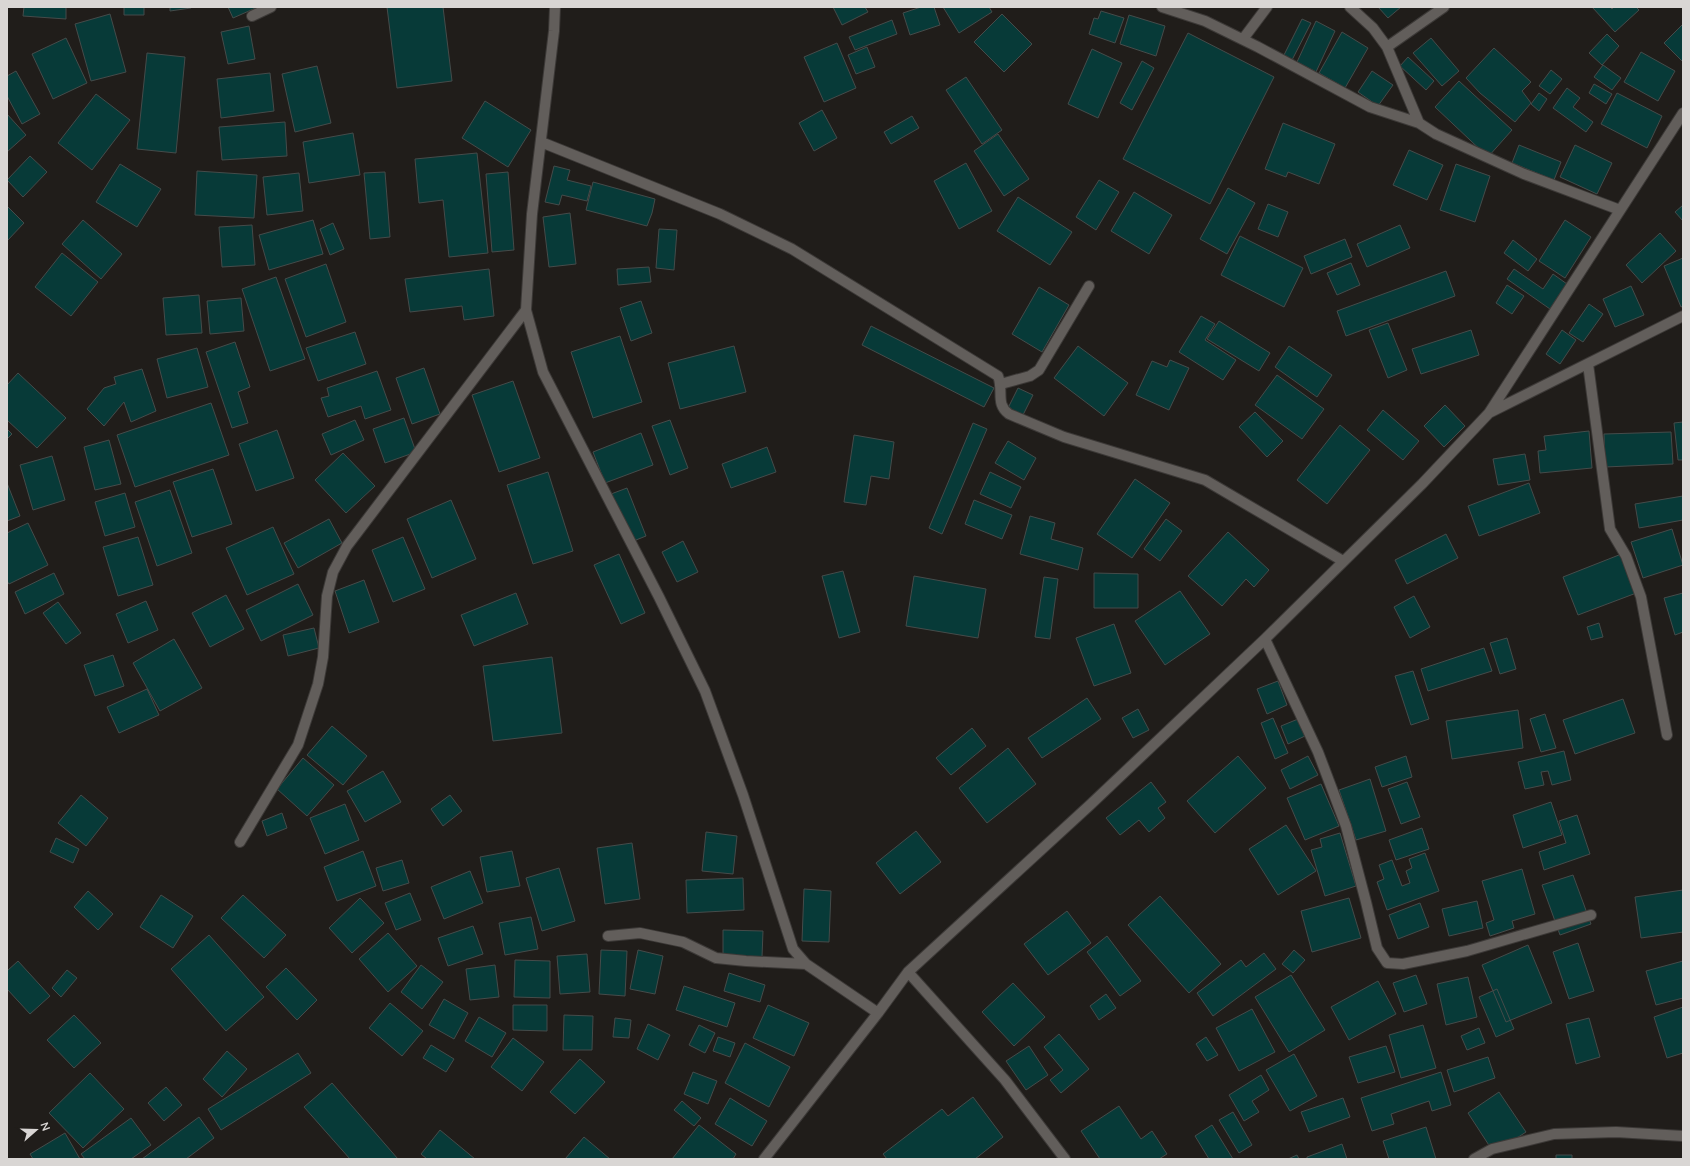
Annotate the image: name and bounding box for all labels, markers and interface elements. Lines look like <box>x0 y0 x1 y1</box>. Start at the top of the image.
north arrow <box>16 1110 56 1150</box>
text: N <box>37 1120 53 1133</box>

